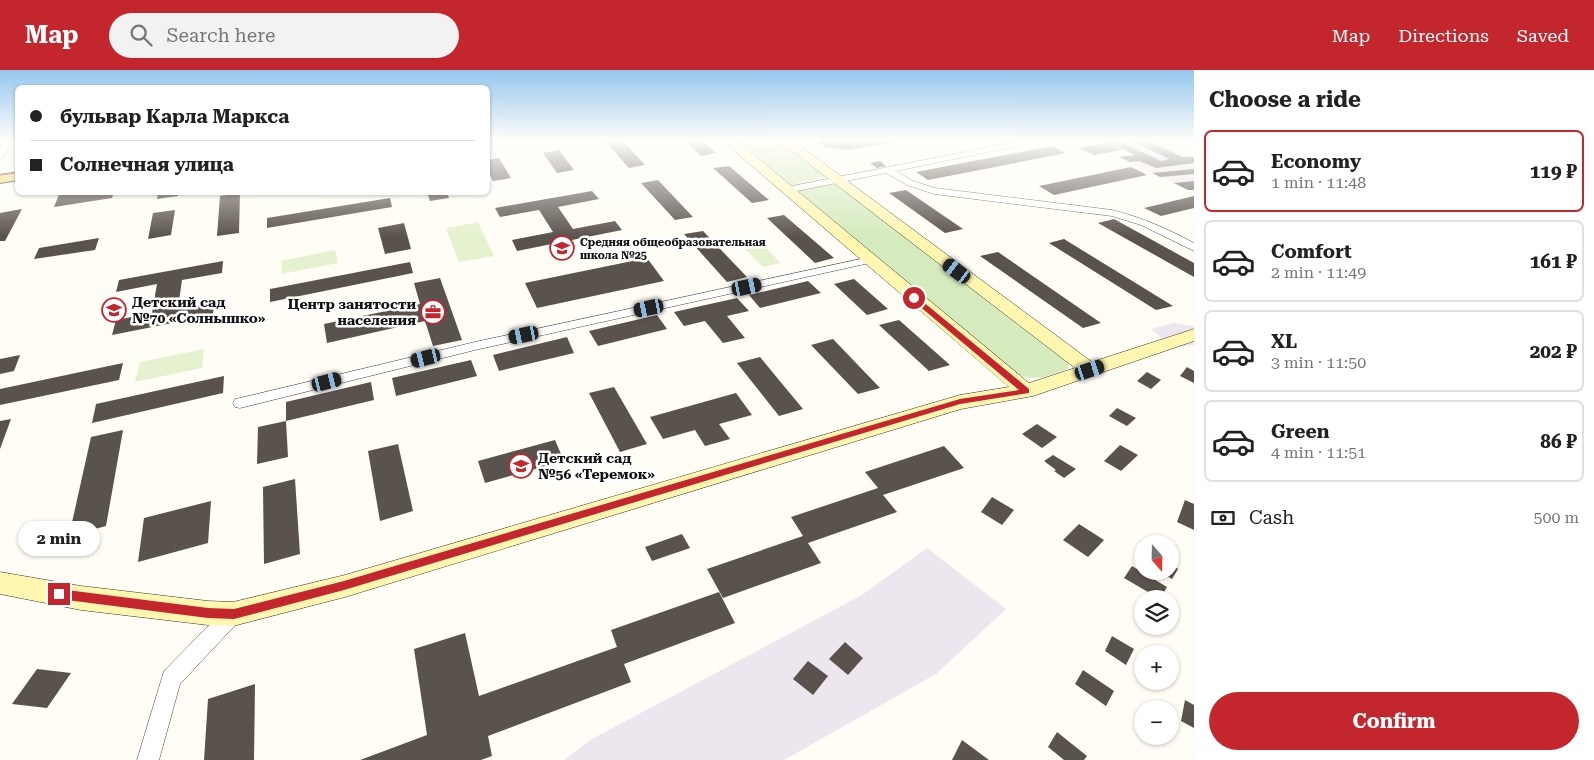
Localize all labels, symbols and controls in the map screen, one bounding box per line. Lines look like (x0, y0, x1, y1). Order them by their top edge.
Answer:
search box (109, 13, 459, 58)
text: Map (25, 21, 79, 49)
icon: search (127, 21, 155, 49)
text: Search here (167, 24, 275, 47)
text: Map (1332, 25, 1370, 46)
text: Directions (1398, 25, 1489, 46)
text: Saved (1517, 25, 1569, 46)
text: Choose a ride (1209, 87, 1361, 112)
text: бульвар Карла Маркса (60, 105, 289, 128)
icon: car (1211, 149, 1256, 194)
text: Economy (1271, 150, 1361, 173)
text: Солнечная улица (60, 153, 234, 176)
text: 119 ₽ (1530, 160, 1577, 183)
text: 1 min · 11:48 (1271, 173, 1366, 192)
school or university icon: Средняя общеобразовательная школа №25 (549, 235, 575, 261)
place label: Средняя общеобразовательная школа №25 (580, 236, 766, 262)
icon: car (1211, 239, 1256, 284)
text: Comfort (1271, 240, 1352, 263)
text: 161 ₽ (1530, 250, 1577, 273)
car (940, 256, 973, 286)
text: 2 min · 11:49 (1271, 263, 1366, 282)
car (730, 277, 763, 297)
route start (903, 287, 925, 309)
place label: Детский сад №70 «Солнышко» (132, 294, 266, 326)
place label: Центр занятости населения (288, 296, 416, 328)
school or university icon: Детский сад №70 «Солнышко» (101, 297, 127, 323)
car (632, 298, 665, 318)
office icon: Центр занятости населения (420, 299, 446, 325)
car (507, 325, 540, 345)
icon: car (1211, 329, 1256, 374)
text: XL (1271, 330, 1297, 353)
text: 202 ₽ (1530, 340, 1577, 363)
car (409, 347, 442, 369)
text: 3 min · 11:50 (1271, 353, 1366, 372)
car (1073, 358, 1106, 382)
car (310, 371, 343, 393)
icon: car (1211, 419, 1256, 464)
text: Green (1271, 420, 1329, 443)
text: 86 ₽ (1540, 430, 1577, 453)
text: 4 min · 11:51 (1271, 443, 1366, 462)
place label: Детский сад №56 «Теремок» (538, 450, 655, 482)
school or university icon: Детский сад №56 «Теремок» (508, 453, 534, 479)
icon: cash (1209, 504, 1237, 532)
text: Cash (1249, 506, 1294, 529)
text: 500 m (1533, 508, 1579, 527)
callout: 2 min (18, 522, 100, 556)
text: 2 min (37, 529, 81, 548)
north arrow (1134, 535, 1179, 580)
map controls (1134, 535, 1179, 745)
route end (48, 583, 70, 605)
button: layers (1134, 590, 1179, 635)
button: + (1134, 645, 1179, 690)
button: Confirm (1209, 692, 1579, 750)
button: − (1134, 700, 1179, 745)

